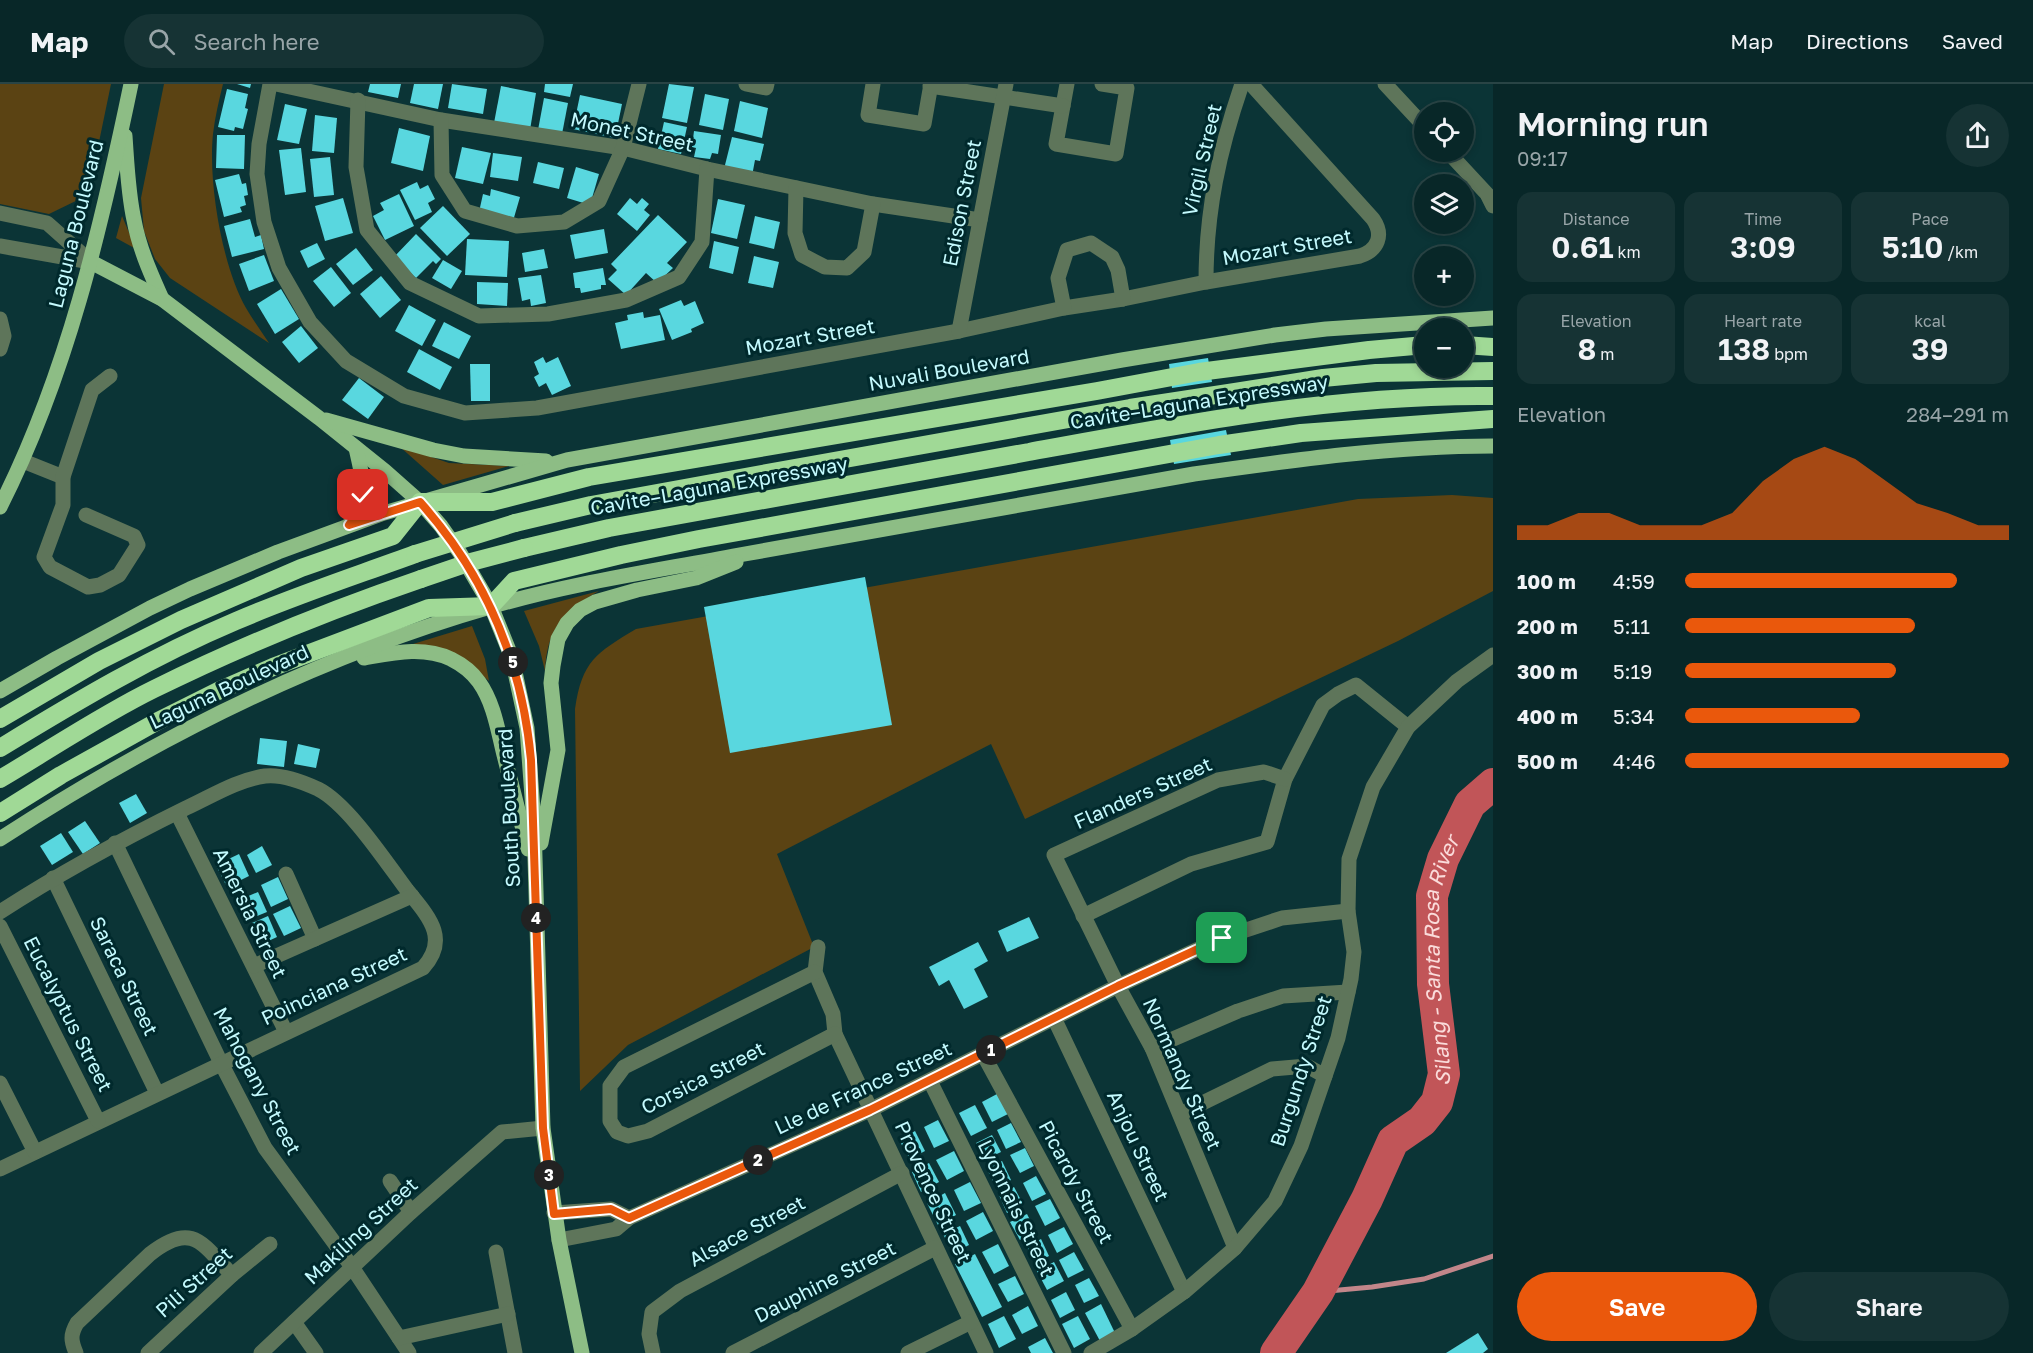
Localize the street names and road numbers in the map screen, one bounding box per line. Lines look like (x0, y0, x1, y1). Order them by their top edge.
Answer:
street label: Virgil Street (1176, 101, 1226, 218)
street label: Monet Street (568, 106, 696, 156)
street label: Laguna Boulevard (43, 137, 108, 310)
street label: Edison Street (937, 137, 985, 268)
street label: Mozart Street (1220, 223, 1353, 269)
street label: Mozart Street (743, 313, 876, 359)
street label: Nuvali Boulevard (867, 343, 1031, 395)
street label: Cavite–Laguna Expressway (1068, 369, 1330, 433)
street label: Cavite–Laguna Expressway (588, 451, 849, 519)
street label: Laguna Boulevard (145, 639, 312, 733)
street label: South Boulevard (492, 728, 524, 888)
street label: Flanders Street (1070, 751, 1215, 833)
street label: Amersia Street (209, 844, 293, 982)
street label: Saraca Street (86, 912, 164, 1039)
street label: Eucalyptus Street (19, 932, 118, 1095)
street label: Poinciana Street (257, 941, 410, 1029)
street label: Burgundy Street (1264, 992, 1336, 1149)
street label: Normandy Street (1139, 994, 1227, 1153)
street label: Mahogany Street (209, 1003, 307, 1158)
street label: Lle de France Street (770, 1035, 955, 1139)
street label: Corsica Street (637, 1036, 768, 1119)
street label: Anjou Street (1103, 1086, 1175, 1205)
street label: Picardy Street (1034, 1116, 1119, 1247)
street label: Provence Street (891, 1117, 977, 1266)
street label: Lyonnais Street (974, 1135, 1060, 1280)
street label: Makiling Street (299, 1172, 422, 1289)
street label: Alsace Street (684, 1189, 809, 1271)
street label: Dauphine Street (750, 1235, 899, 1327)
street label: Pili Street (150, 1241, 236, 1322)

